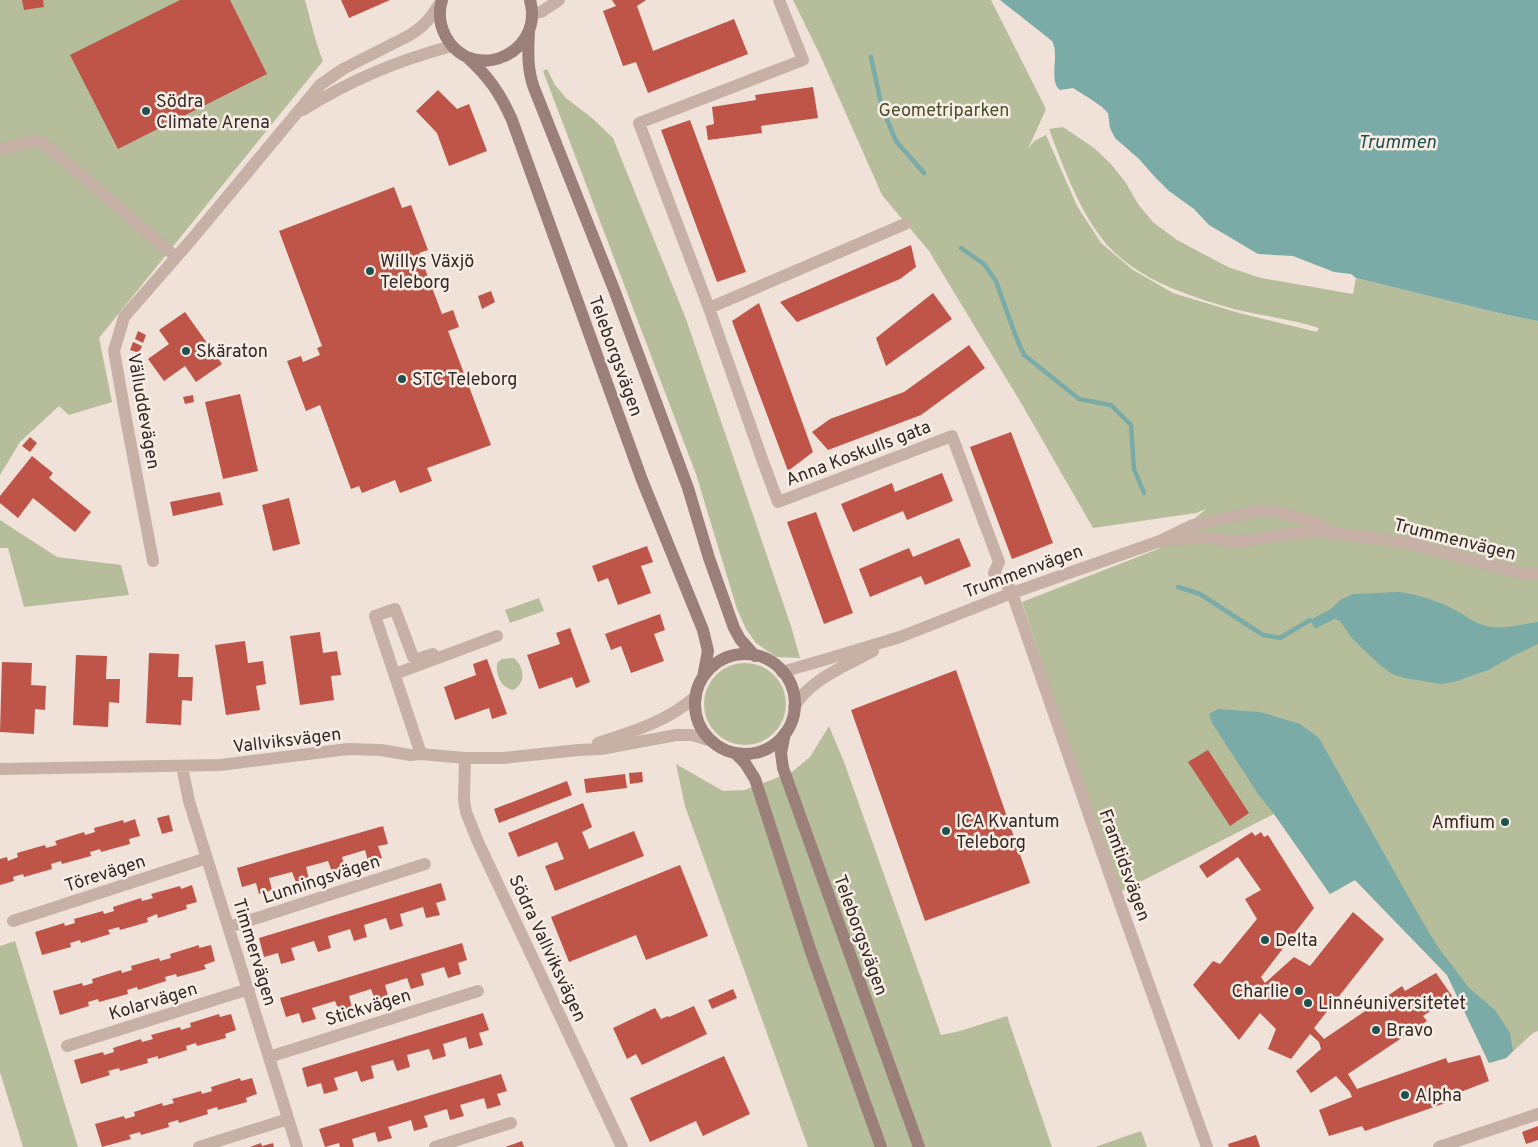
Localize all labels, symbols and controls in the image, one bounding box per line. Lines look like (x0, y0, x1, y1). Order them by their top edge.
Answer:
place label: Södra Climate Arena (156, 91, 270, 135)
park label: Geometriparken (879, 100, 1010, 123)
marker: Södra Climate Arena (140, 105, 152, 117)
water label: Trummen (1358, 131, 1437, 155)
place label: Willys Växjö Teleborg (380, 251, 474, 295)
marker: Willys Växjö Teleborg (364, 265, 376, 277)
street label: Teleborgsvägen (582, 293, 647, 420)
place label: Skäraton (196, 341, 268, 364)
marker: Skäraton (180, 345, 192, 357)
street label: Välluddevägen (121, 351, 164, 471)
place label: STC Teleborg (412, 369, 517, 392)
marker: STC Teleborg (396, 373, 408, 385)
street label: Anna Koskulls gata (783, 416, 934, 493)
street label: Trummenvägen (1391, 514, 1518, 567)
street label: Trummenvägen (961, 540, 1086, 605)
street label: Vallviksvägen (232, 723, 343, 760)
street label: Framtidsvägen (1093, 806, 1155, 925)
place label: ICA Kvantum Teleborg (956, 811, 1060, 855)
place label: Amfium (1431, 812, 1495, 835)
marker: Amfium (1499, 816, 1511, 828)
marker: ICA Kvantum Teleborg (940, 825, 952, 837)
street label: Törevägen (62, 851, 149, 898)
street label: Lunningsvägen (260, 851, 383, 910)
street label: Södra Vallviksvägen (502, 871, 591, 1026)
street label: Teleborgsvägen (827, 872, 892, 999)
street label: Timmervägen (226, 896, 281, 1009)
place label: Delta (1275, 930, 1318, 953)
marker: Delta (1259, 934, 1271, 946)
street label: Kolarvägen (106, 978, 201, 1027)
place label: Charlie (1232, 981, 1289, 1004)
street label: Stickvägen (323, 985, 414, 1032)
marker: Charlie (1293, 985, 1305, 997)
place label: Linnéuniversitetet (1318, 993, 1466, 1016)
marker: Linnéuniversitetet (1302, 997, 1314, 1009)
place label: Bravo (1386, 1020, 1433, 1043)
marker: Bravo (1370, 1024, 1382, 1036)
place label: Alpha (1415, 1085, 1462, 1108)
marker: Alpha (1399, 1089, 1411, 1101)

